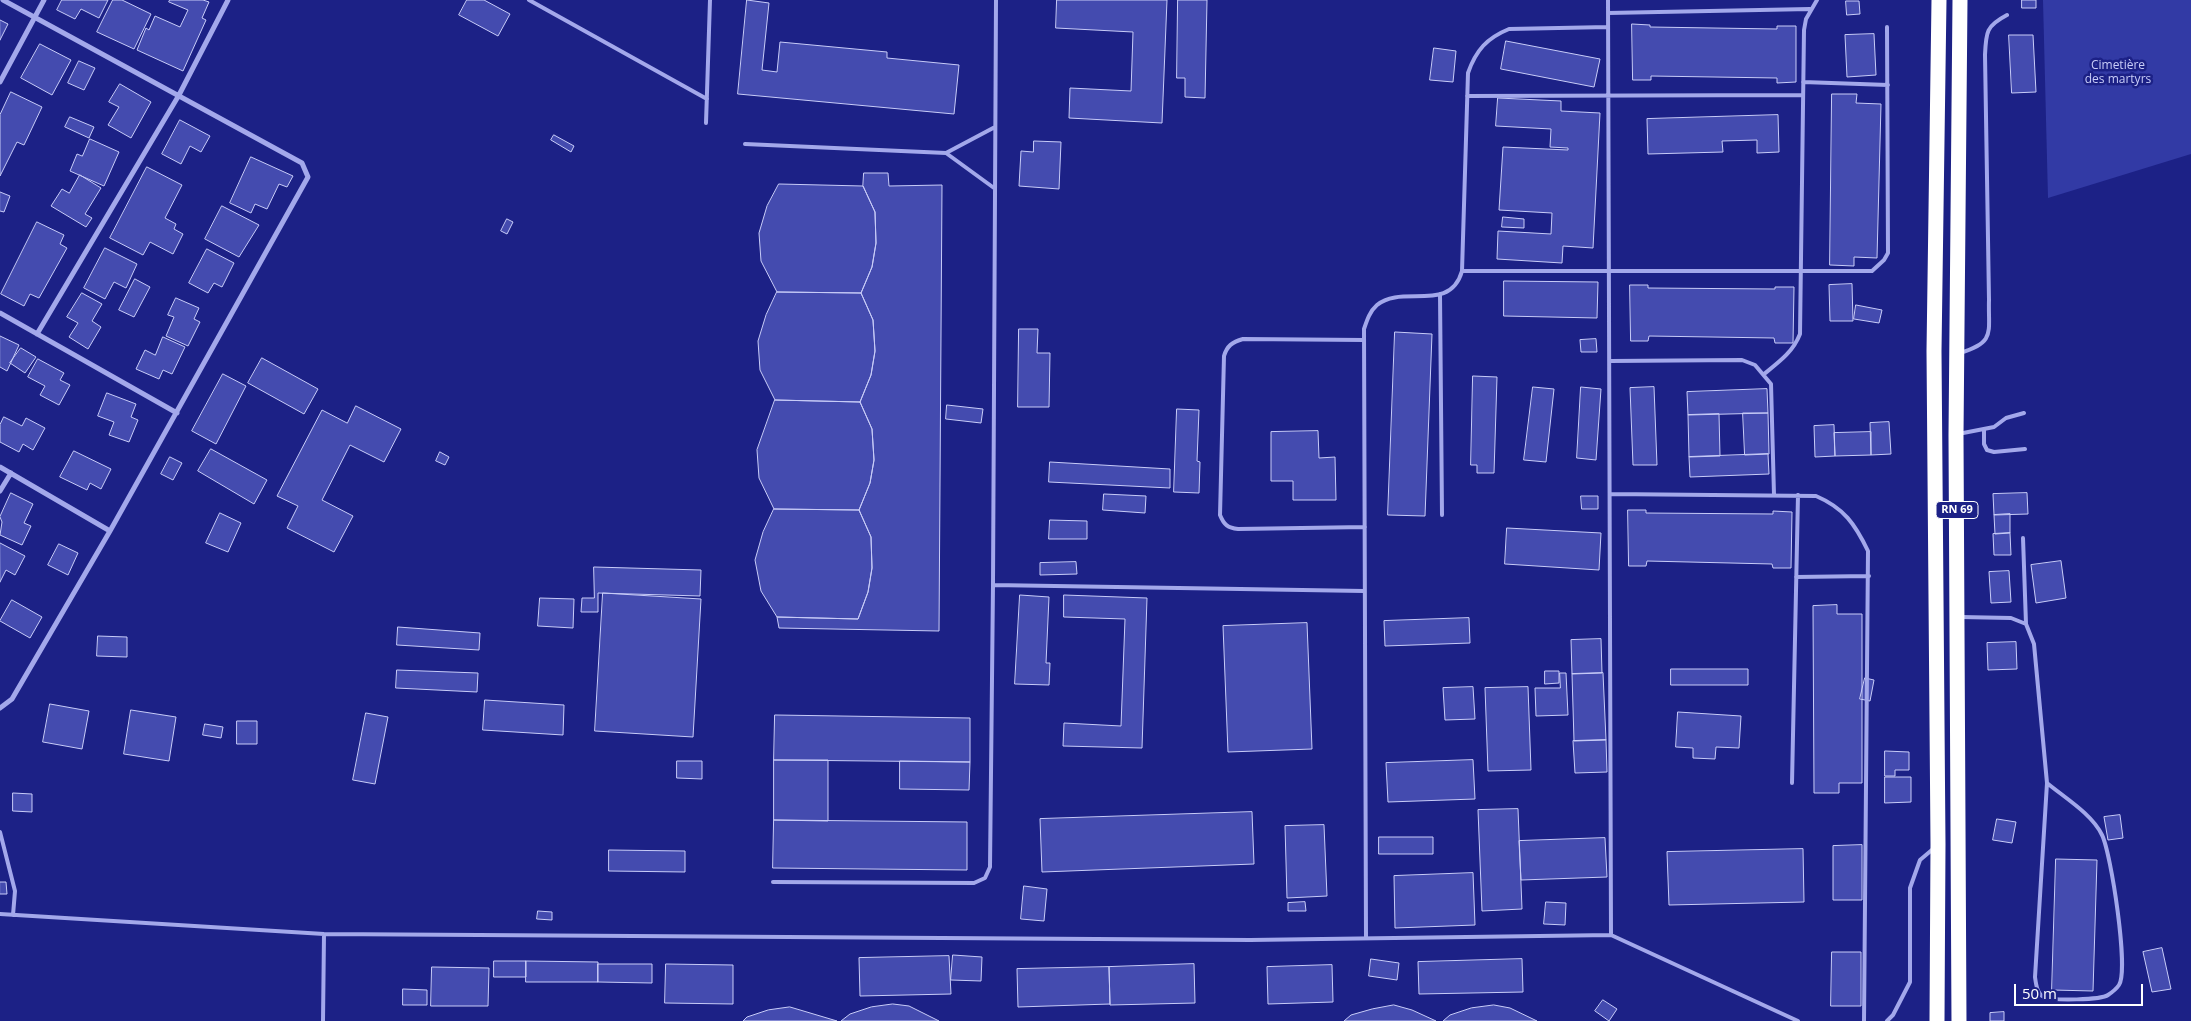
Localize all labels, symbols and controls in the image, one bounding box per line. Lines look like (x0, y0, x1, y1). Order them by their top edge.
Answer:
park label: Cimetière des martyrs (2085, 59, 2151, 87)
road number: RN 69 (1936, 502, 1978, 518)
scale bar (2016, 974, 2145, 1006)
text: 50 m (2022, 983, 2057, 1003)

